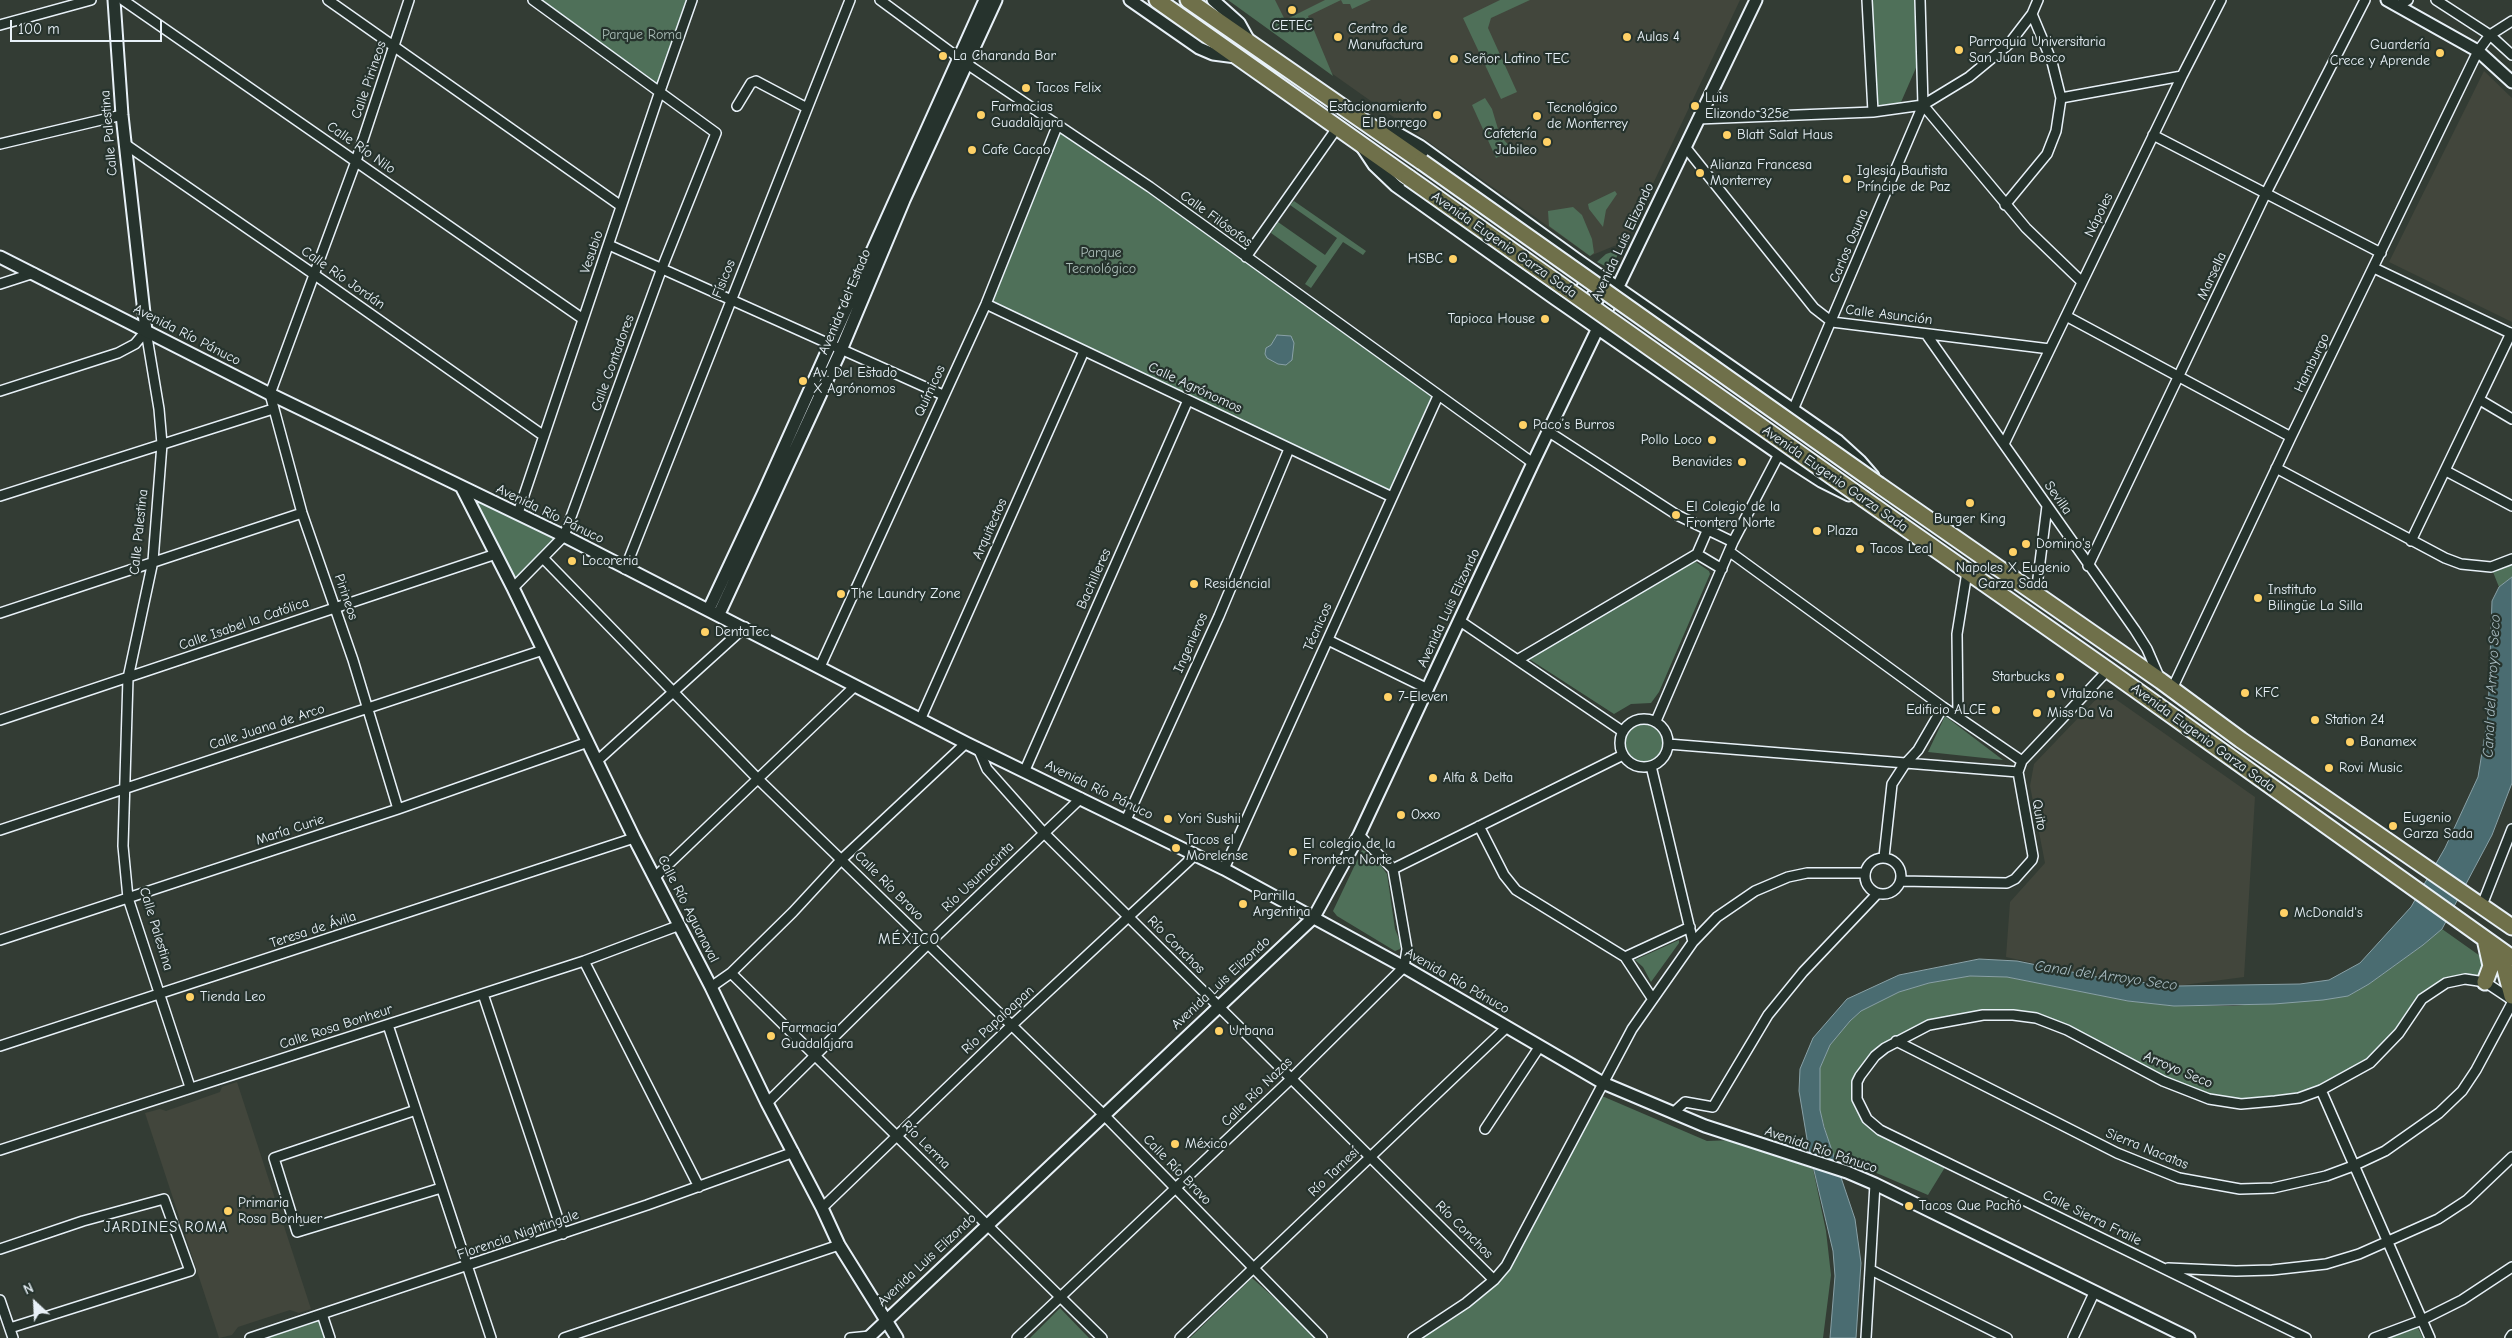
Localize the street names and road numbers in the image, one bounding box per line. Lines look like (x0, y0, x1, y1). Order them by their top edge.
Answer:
street label: Calle Pirineos (348, 39, 390, 121)
street label: Calle Palestina (97, 89, 121, 177)
street label: Calle Río Nilo (323, 118, 399, 178)
street label: Avenida Luis Elizondo (1588, 180, 1658, 304)
street label: Calle Filósofos (1177, 187, 1255, 251)
street label: Avenida Eugenio Garza Sada (1428, 188, 1580, 302)
street label: Nápoles (2081, 190, 2117, 240)
street label: Carlos Osuna (1826, 206, 1872, 286)
street label: Vesubio (577, 228, 607, 276)
street label: Calle Río Jordán (298, 243, 388, 313)
street label: Avenida del Estado (815, 247, 875, 357)
street label: Marsella (2194, 249, 2230, 303)
street label: Físicos (709, 257, 739, 301)
street label: Avenida Río Pánuco (131, 301, 243, 369)
street label: Calle Asunción (1845, 301, 1933, 329)
street label: Calle Contadores (588, 313, 638, 413)
street label: Hamburgo (2291, 331, 2333, 395)
street label: Calle Agrónomos (1145, 359, 1245, 417)
street label: Químicos (911, 363, 949, 419)
street label: Avenida Eugenio Garza Sada (1759, 422, 1911, 536)
street label: Sevilla (2040, 478, 2076, 518)
street label: Avenida Río Pánuco (493, 481, 607, 547)
street label: Calle Palestina (126, 488, 152, 576)
street label: Arquitectos (969, 496, 1011, 562)
street label: Bachilleres (1073, 546, 1115, 612)
street label: Avenida Luis Elizondo (1414, 546, 1484, 670)
street label: Pirineos (330, 572, 362, 622)
street label: Calle Isabel la Católica (177, 594, 311, 654)
street label: Técnicos (1300, 600, 1336, 654)
street label: Ingenieros (1170, 610, 1212, 676)
street label: Avenida Eugenio Garza Sada (2128, 680, 2278, 796)
street label: Calle Juana de Arco (207, 700, 327, 754)
street label: Avenida Río Pánuco (1042, 757, 1156, 823)
street label: Quito (2028, 798, 2050, 832)
street label: María Curie (254, 811, 326, 849)
street label: Río Usumacinta (939, 838, 1017, 916)
street label: Calle Río Bravo (851, 848, 927, 924)
street label: Calle Río Aguanaval (654, 853, 722, 965)
street label: Calle Palestina (135, 885, 177, 973)
street label: Teresa de Ávila (268, 908, 358, 952)
street label: Río Conchos (1144, 913, 1208, 977)
street label: Avenida Luis Elizondo (1168, 933, 1274, 1033)
street label: Avenida Río Pánuco (1402, 944, 1512, 1018)
street label: Río Papaloapan (958, 982, 1038, 1058)
street label: Calle Rosa Bonheur (277, 1001, 395, 1053)
street label: Arroyo Seco (2141, 1048, 2215, 1092)
street label: Calle Río Nazas (1218, 1054, 1296, 1130)
street label: Río Lerma (898, 1117, 954, 1173)
street label: Avenida Río Pánuco (1762, 1123, 1880, 1177)
street label: Sierra Nacatas (2103, 1125, 2191, 1173)
street label: Calle Río Bravo (1139, 1131, 1215, 1209)
street label: Río Tamesí (1305, 1144, 1363, 1200)
street label: Calle Sierra Fraile (2040, 1187, 2144, 1249)
street label: Río Conchos (1432, 1198, 1496, 1262)
street label: Florencia Nightingale (455, 1206, 581, 1264)
street label: Avenida Luis Elizondo (874, 1210, 980, 1310)

